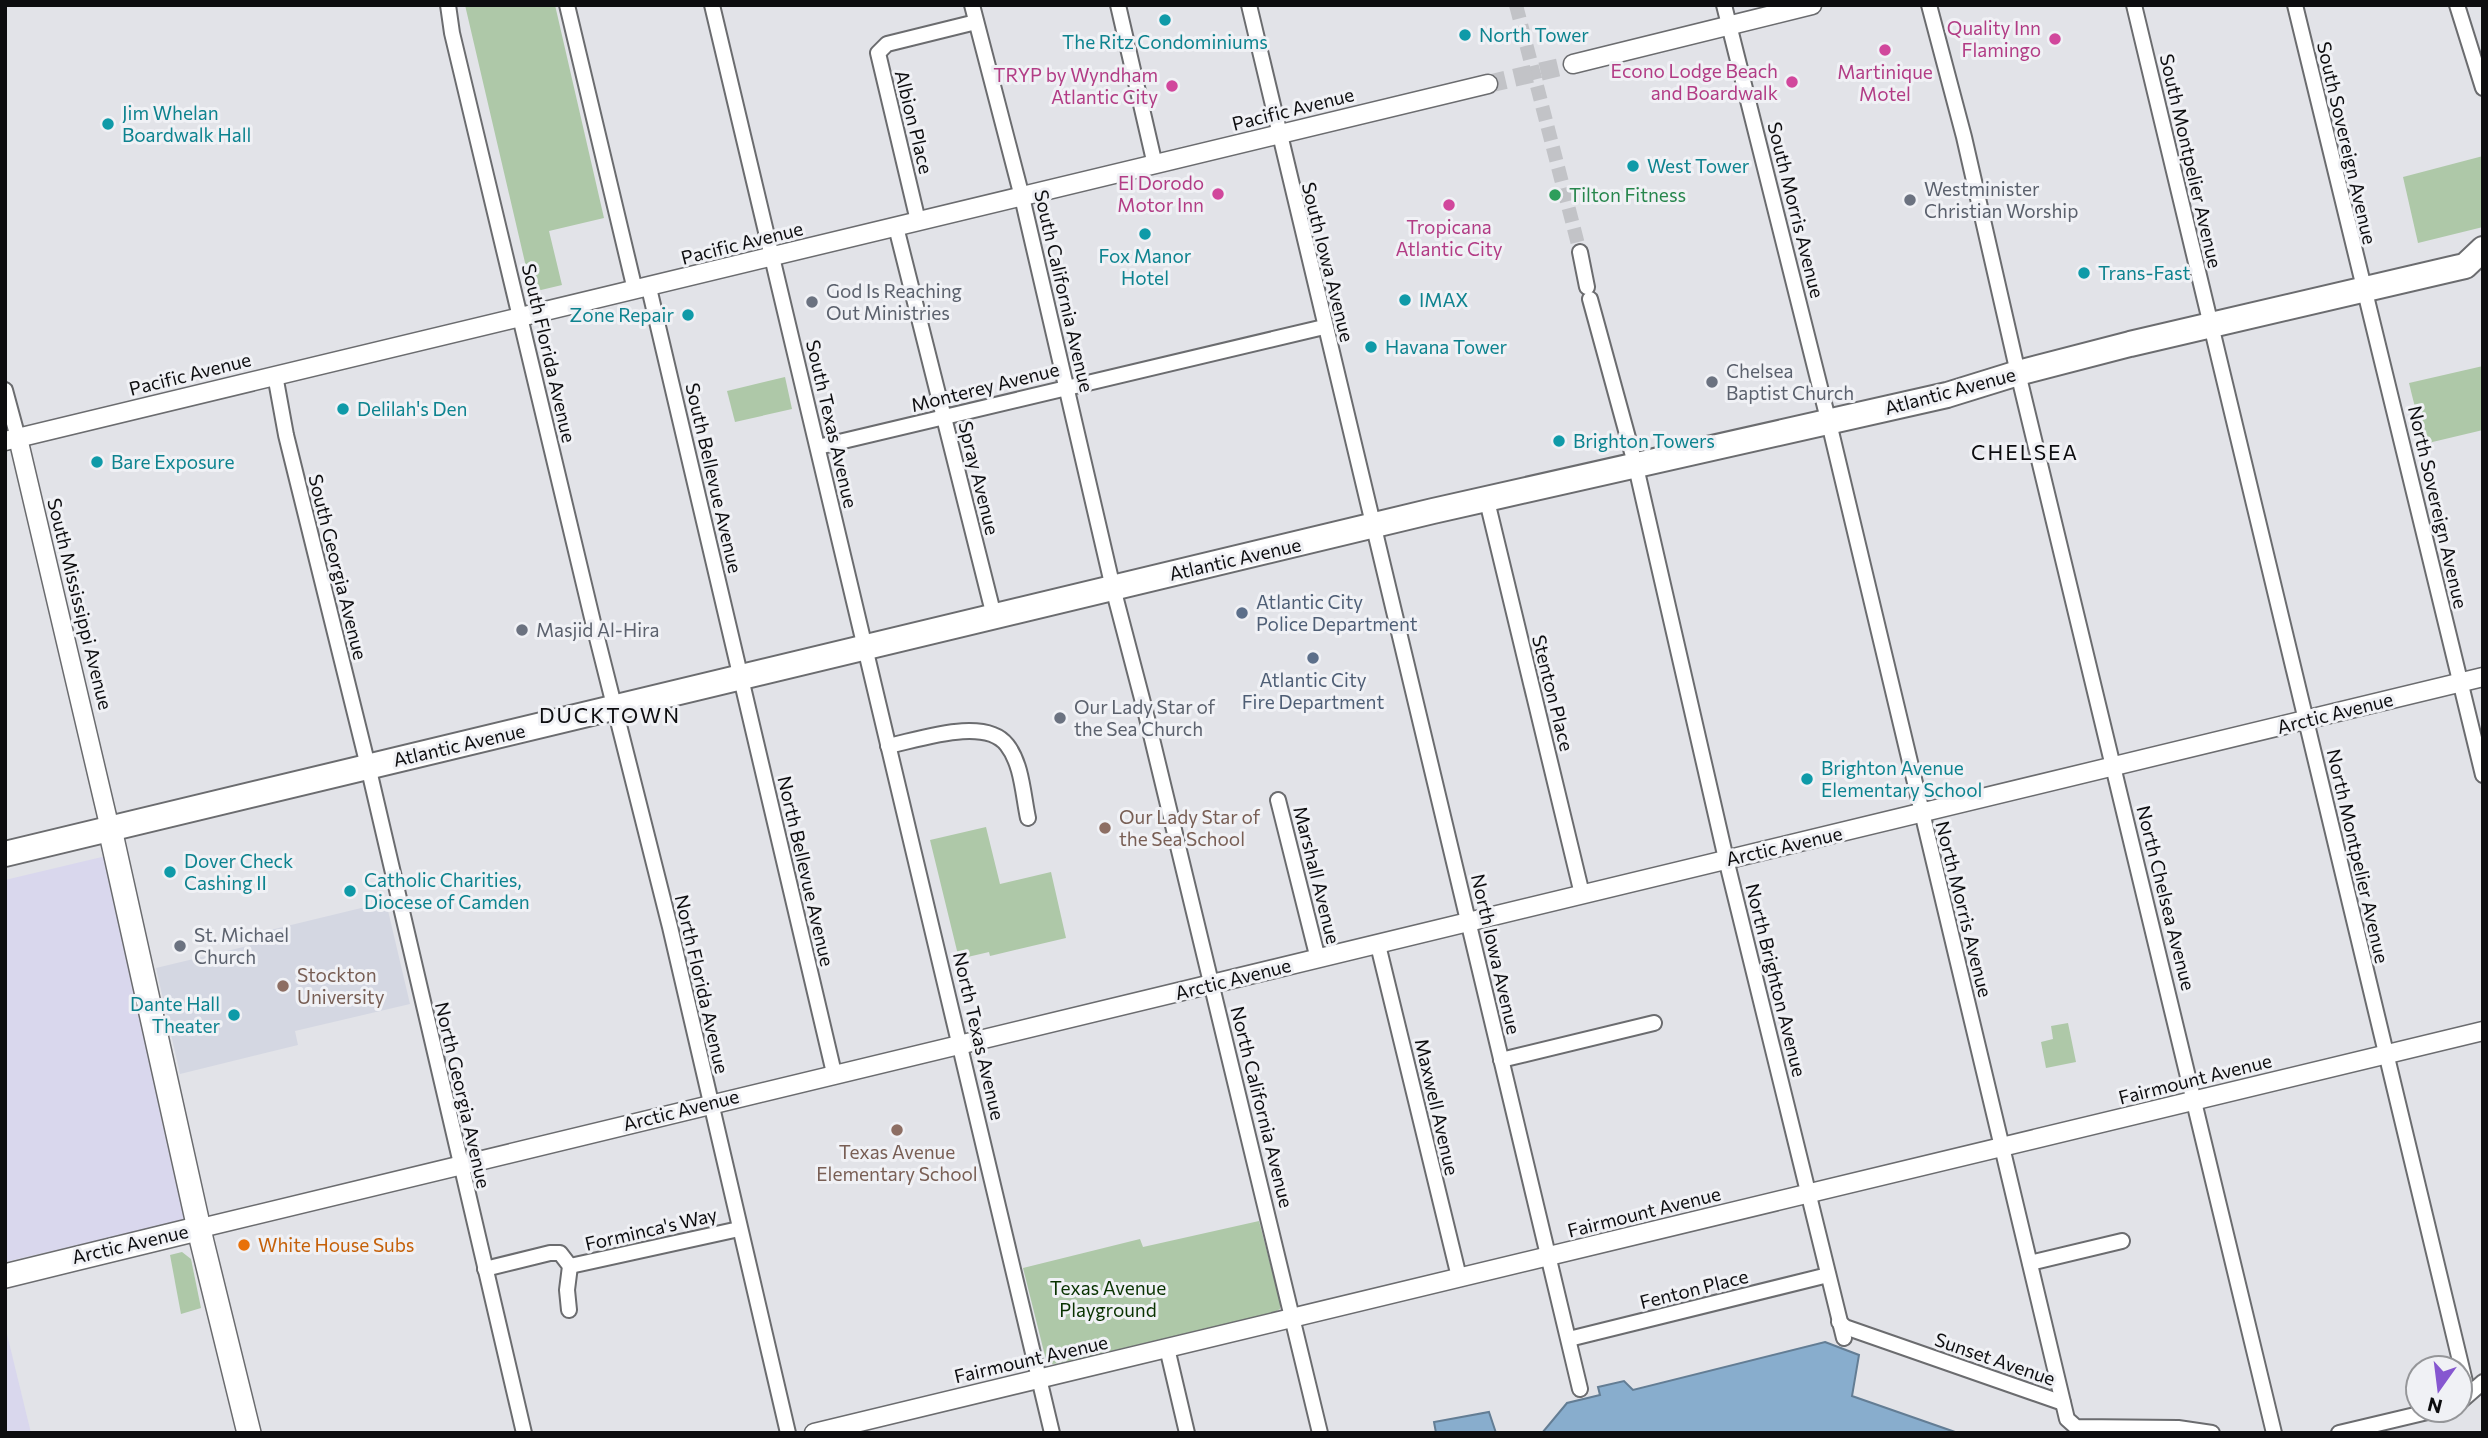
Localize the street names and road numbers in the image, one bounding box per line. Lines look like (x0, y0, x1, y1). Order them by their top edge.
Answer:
street label: South Sovereign Avenue (2313, 39, 2382, 246)
street label: South Montpelier Avenue (2156, 52, 2227, 270)
street label: Albion Place (890, 68, 938, 176)
street label: Pacific Avenue (1229, 82, 1356, 135)
street label: South Morris Avenue (1763, 119, 1829, 300)
street label: South Iowa Avenue (1298, 180, 1359, 344)
street label: South California Avenue (1030, 188, 1099, 394)
street label: Pacific Avenue (678, 216, 805, 269)
street label: South Florida Avenue (518, 261, 581, 445)
street label: South Texas Avenue (802, 338, 863, 510)
street label: Pacific Avenue (126, 347, 253, 400)
street label: Monterey Avenue (908, 357, 1061, 416)
street label: Atlantic Avenue (1882, 362, 2018, 419)
street label: South Bellevue Avenue (681, 381, 748, 575)
street label: North Sovereign Avenue (2404, 403, 2473, 611)
street label: Spray Avenue (954, 419, 1005, 537)
street label: South Georgia Avenue (304, 472, 373, 662)
street label: South Mississippi Avenue (43, 496, 118, 712)
street label: Atlantic Avenue (1167, 532, 1303, 585)
street label: Stenton Place (1528, 632, 1579, 753)
street label: Arctic Avenue (2274, 687, 2395, 738)
street label: Atlantic Avenue (391, 718, 527, 771)
street label: North Montpelier Avenue (2323, 746, 2394, 965)
street label: North Bellevue Avenue (773, 773, 840, 968)
street label: North Chelsea Avenue (2132, 803, 2201, 993)
street label: Marshall Avenue (1289, 804, 1346, 946)
street label: North Morris Avenue (1931, 818, 1998, 999)
street label: Arctic Avenue (1723, 821, 1844, 870)
street label: North Iowa Avenue (1467, 871, 1526, 1036)
street label: North Brighton Avenue (1741, 881, 1812, 1079)
street label: North Florida Avenue (671, 892, 734, 1076)
street label: North Texas Avenue (949, 950, 1010, 1122)
street label: Arctic Avenue (1172, 953, 1293, 1004)
street label: North Georgia Avenue (431, 999, 496, 1190)
street label: North California Avenue (1226, 1004, 1299, 1210)
street label: Maxwell Avenue (1411, 1036, 1464, 1177)
street label: Fairmount Avenue (2116, 1048, 2274, 1109)
street label: Arctic Avenue (620, 1084, 741, 1135)
street label: Fairmount Avenue (1565, 1181, 1723, 1242)
street label: Forminca's Way (582, 1202, 719, 1255)
street label: Arctic Avenue (69, 1219, 190, 1268)
street label: Fenton Place (1637, 1264, 1751, 1313)
street label: Sunset Avenue (1932, 1327, 2058, 1390)
street label: Fairmount Avenue (952, 1330, 1110, 1387)

